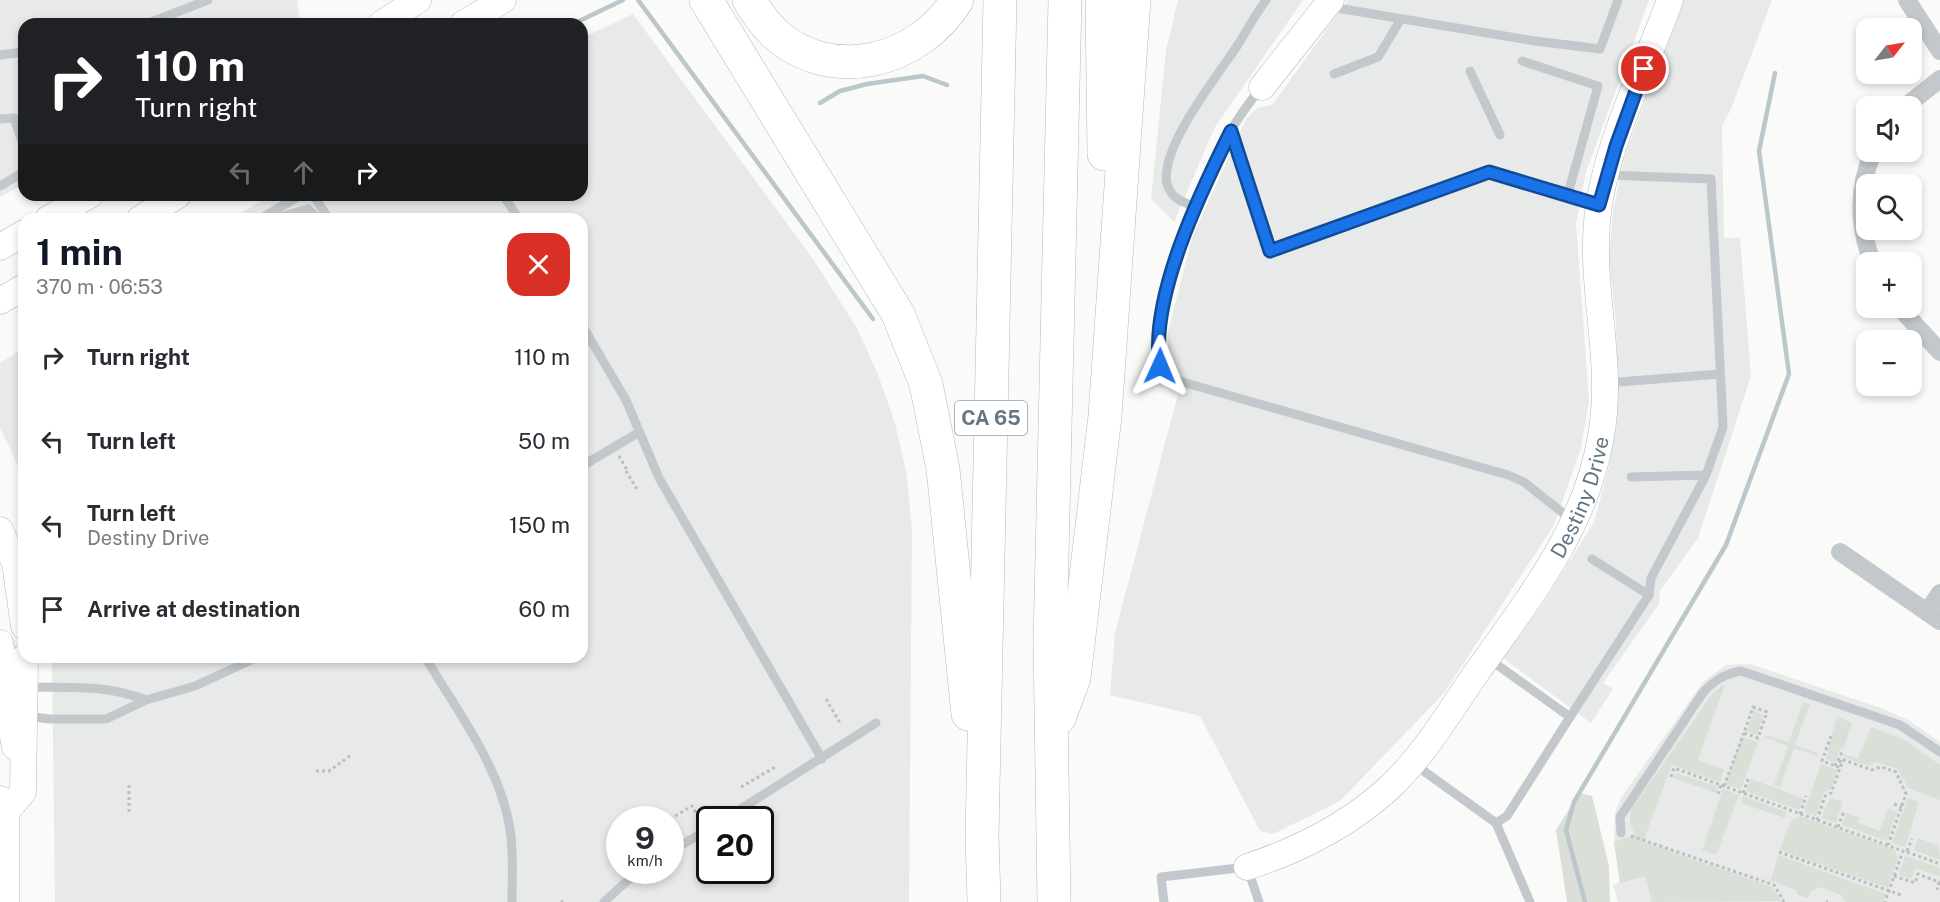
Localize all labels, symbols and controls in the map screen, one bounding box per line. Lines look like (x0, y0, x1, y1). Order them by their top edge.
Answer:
north arrow (1856, 18, 1922, 84)
map controls (1856, 18, 1922, 396)
text: 110 m (135, 41, 245, 90)
icon: right (36, 42, 114, 120)
pin (1618, 43, 1669, 94)
icon: arrive (1627, 52, 1660, 85)
text: Turn right (135, 91, 258, 123)
button: sound (1856, 96, 1922, 162)
icon: left (224, 156, 257, 189)
icon: ahead (287, 156, 320, 189)
icon: right (350, 156, 383, 189)
button: search (1856, 174, 1922, 240)
text: 1 min (36, 231, 123, 273)
button: close (507, 233, 570, 296)
button: + (1856, 252, 1922, 318)
text: 370 m · 06:53 (36, 275, 163, 299)
button: − (1856, 330, 1922, 396)
position arrow (1128, 334, 1192, 398)
icon: right (36, 341, 69, 374)
text: Turn right (87, 344, 190, 370)
text: 110 m (514, 344, 570, 370)
road number: CA 65 (955, 401, 1027, 435)
icon: left (36, 425, 69, 458)
text: Turn left (87, 428, 176, 454)
text: 50 m (518, 428, 570, 454)
street label: Destiny Drive (1545, 434, 1613, 562)
text: Turn left (87, 500, 176, 526)
icon: left (36, 509, 69, 542)
text: 150 m (509, 512, 570, 538)
text: Destiny Drive (87, 526, 209, 550)
icon: arrive (36, 593, 69, 626)
text: Arrive at destination (87, 596, 300, 622)
text: 60 m (519, 596, 570, 622)
speed limit sign: 20 (696, 806, 774, 884)
text: 9 (635, 820, 655, 856)
text: km/h (627, 852, 663, 869)

